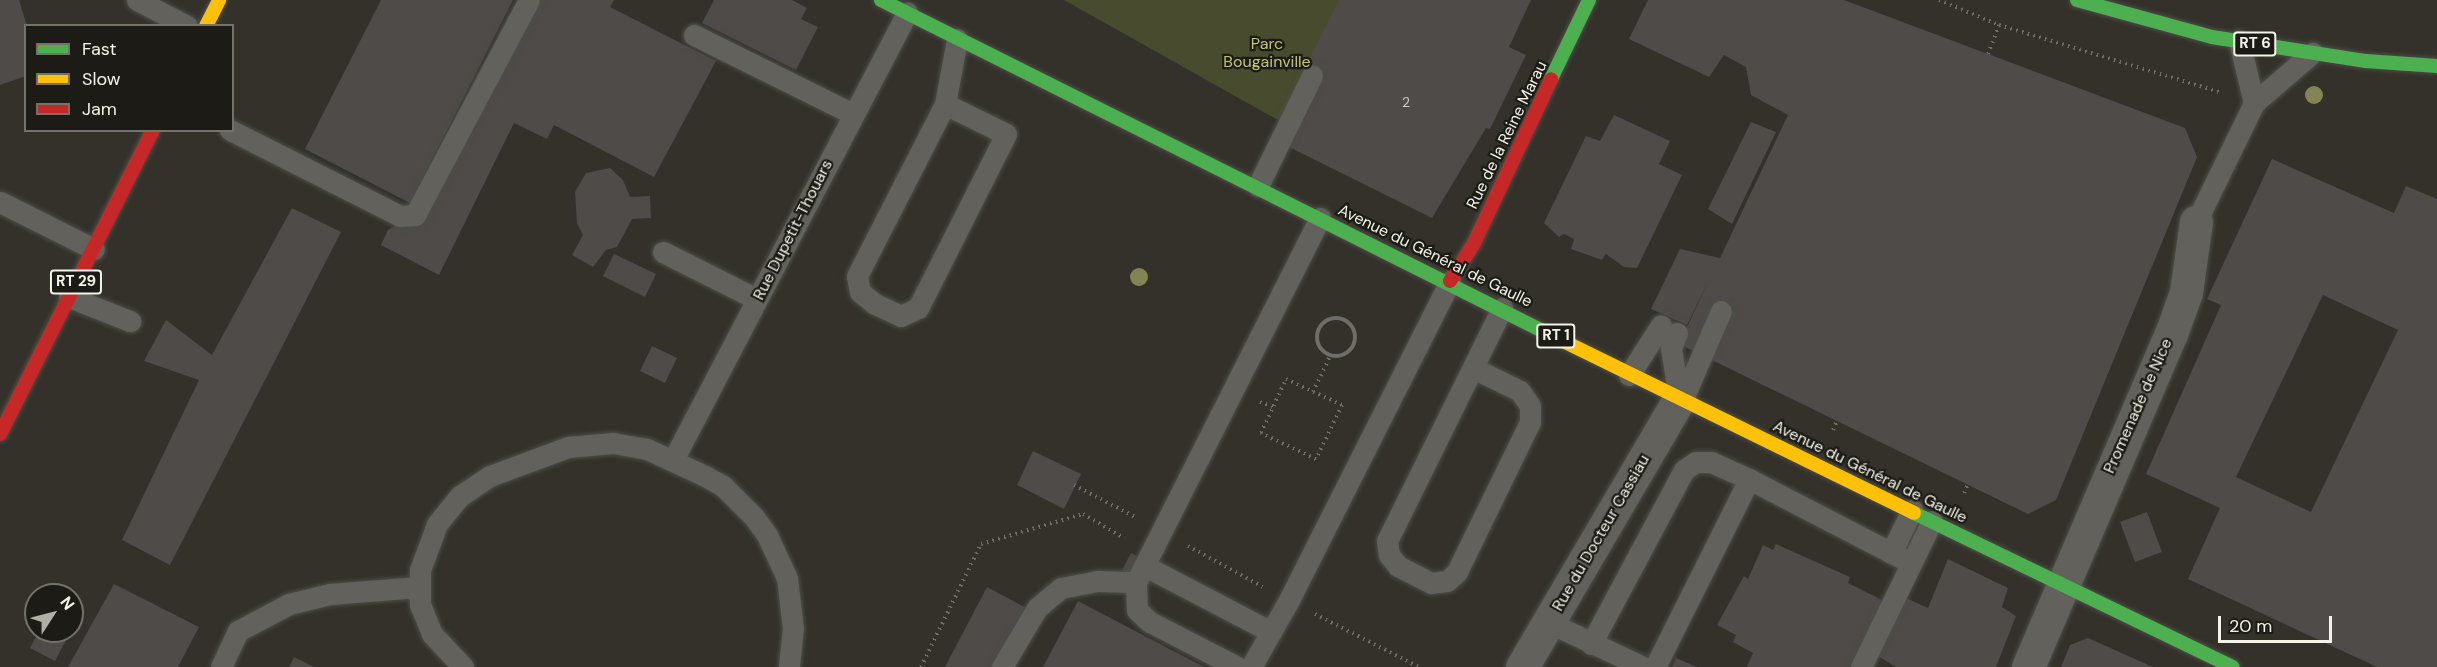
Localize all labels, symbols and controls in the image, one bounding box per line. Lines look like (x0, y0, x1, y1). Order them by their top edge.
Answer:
legend (24, 24, 234, 132)
road number: RT 6 (2232, 32, 2278, 56)
park label: Parc Bougainville (1223, 34, 1311, 72)
text: Fast (82, 37, 117, 61)
street label: Rue de la Reine Marau (1463, 58, 1551, 212)
text: Slow (82, 67, 121, 91)
house number: 2 (1402, 94, 1410, 110)
text: Jam (82, 97, 117, 121)
street label: Rue Dupetit-Thouars (749, 157, 837, 303)
street label: Avenue du Général de Gaulle (1335, 201, 1535, 311)
road number: RT 29 (49, 270, 103, 294)
road number: RT 1 (1535, 324, 1577, 348)
street label: Promenade de Nice (2100, 336, 2176, 476)
street label: Avenue du Général de Gaulle (1770, 417, 1970, 527)
street label: Rue du Docteur Cassiau (1548, 451, 1654, 615)
north arrow (24, 583, 84, 643)
text: N (55, 592, 79, 614)
scale bar (2221, 604, 2335, 642)
text: 20 m (2229, 614, 2272, 638)

